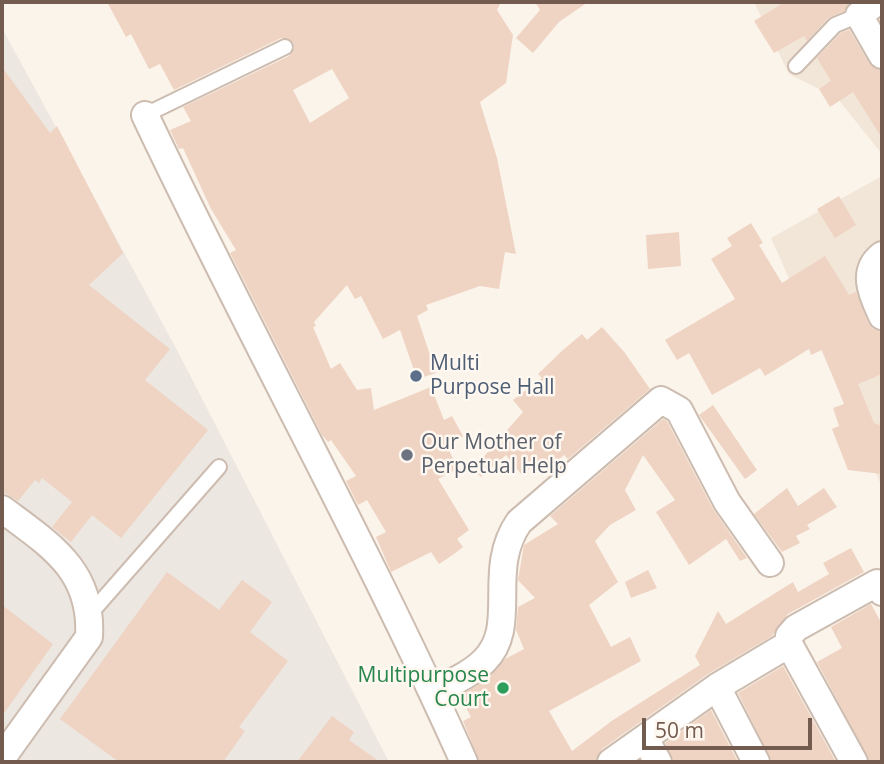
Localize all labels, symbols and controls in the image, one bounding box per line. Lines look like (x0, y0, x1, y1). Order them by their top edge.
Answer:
place label: Multi Purpose Hall (430, 351, 555, 401)
marker: Multi Purpose Hall (408, 368, 424, 384)
place label: Our Mother of Perpetual Help (421, 430, 567, 480)
marker: Our Mother of Perpetual Help (399, 447, 415, 463)
place label: Multipurpose Court (358, 663, 489, 713)
marker: Multipurpose Court (495, 680, 511, 696)
scale bar (646, 704, 816, 748)
text: 50 m (655, 716, 704, 744)

